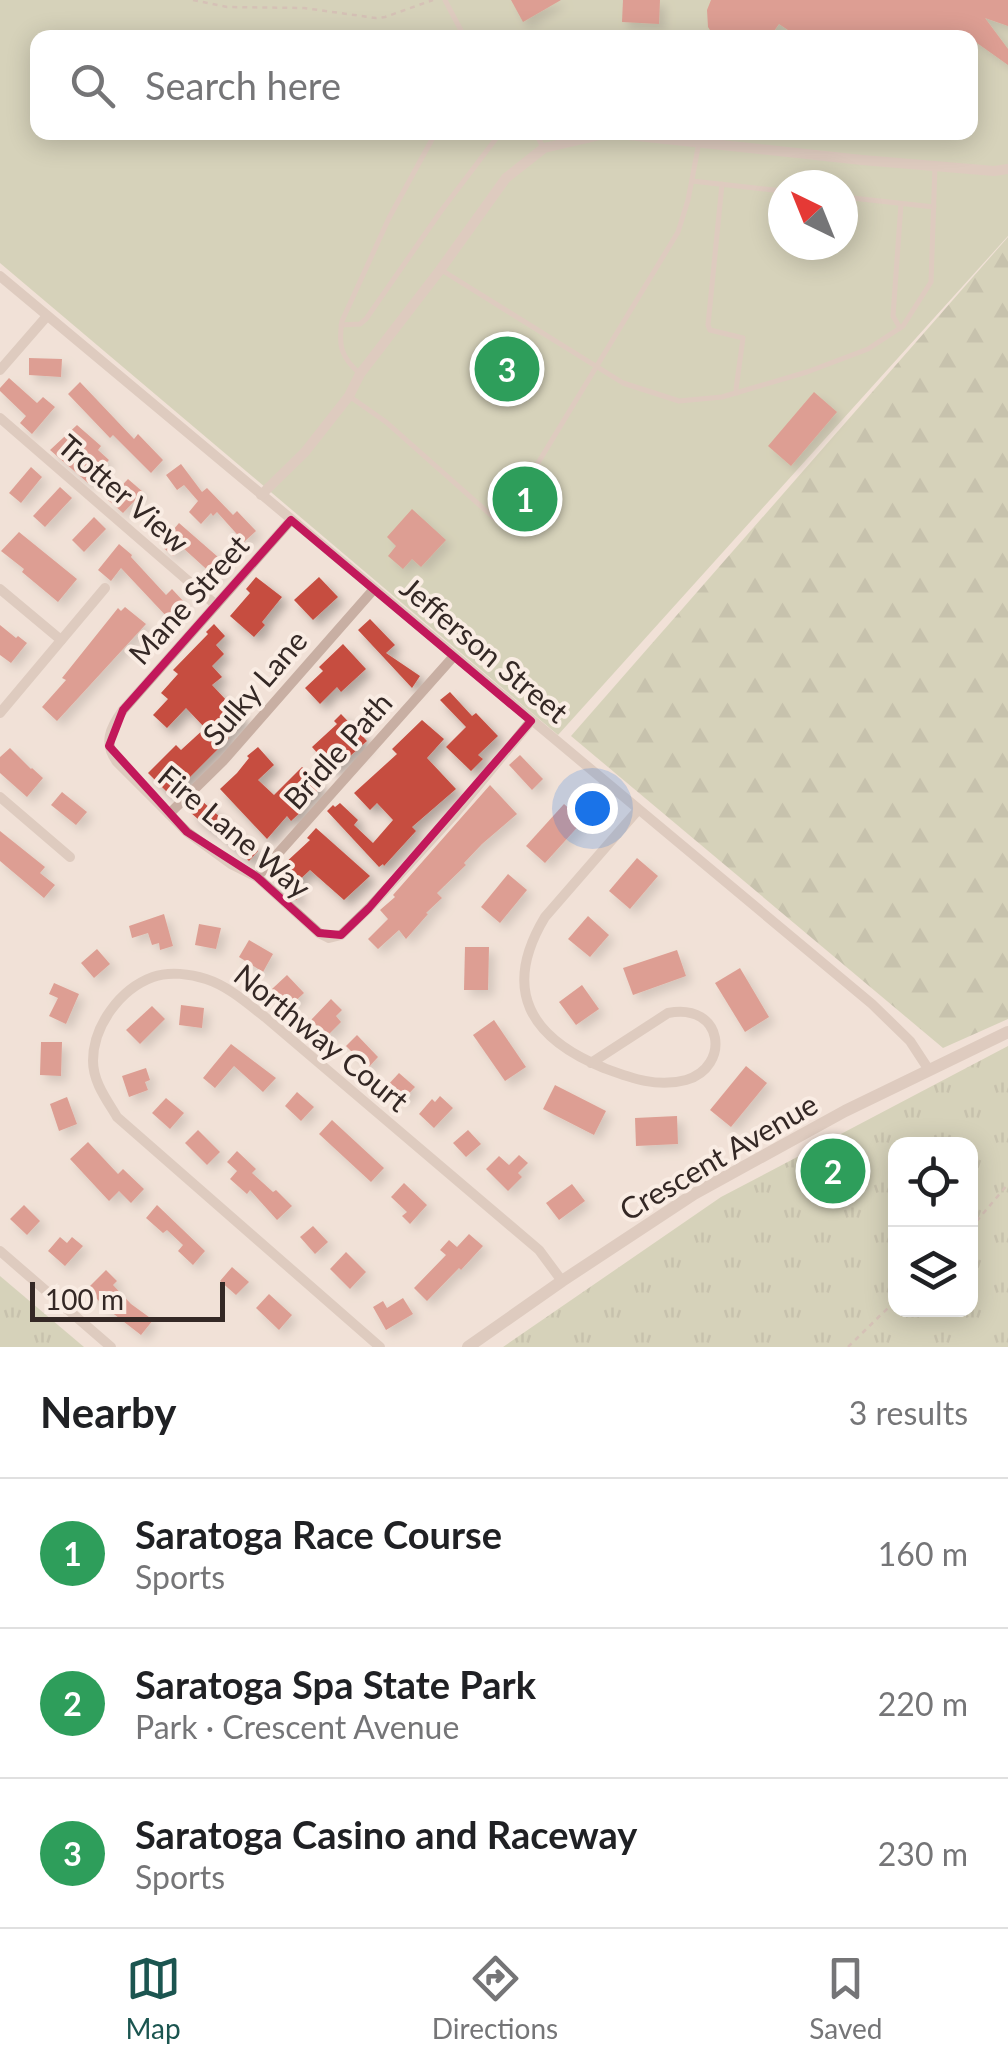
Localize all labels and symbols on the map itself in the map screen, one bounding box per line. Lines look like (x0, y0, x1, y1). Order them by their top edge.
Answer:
north arrow (768, 170, 858, 260)
pin: 3 (474, 332, 540, 406)
street label: Trotter View (51, 426, 197, 560)
pin: 1 (492, 462, 558, 536)
street label: Mane Street (121, 527, 256, 671)
street label: Jefferson Street (394, 569, 576, 730)
street label: Sulky Lane (194, 622, 314, 752)
street label: Bridle Path (275, 684, 399, 816)
street label: Fire Lane Way (152, 757, 319, 905)
your location (567, 783, 618, 834)
street label: Northway Court (228, 956, 416, 1118)
street label: Crescent Avenue (613, 1085, 823, 1227)
pin: 2 (800, 1134, 866, 1208)
scale bar (30, 1277, 225, 1322)

